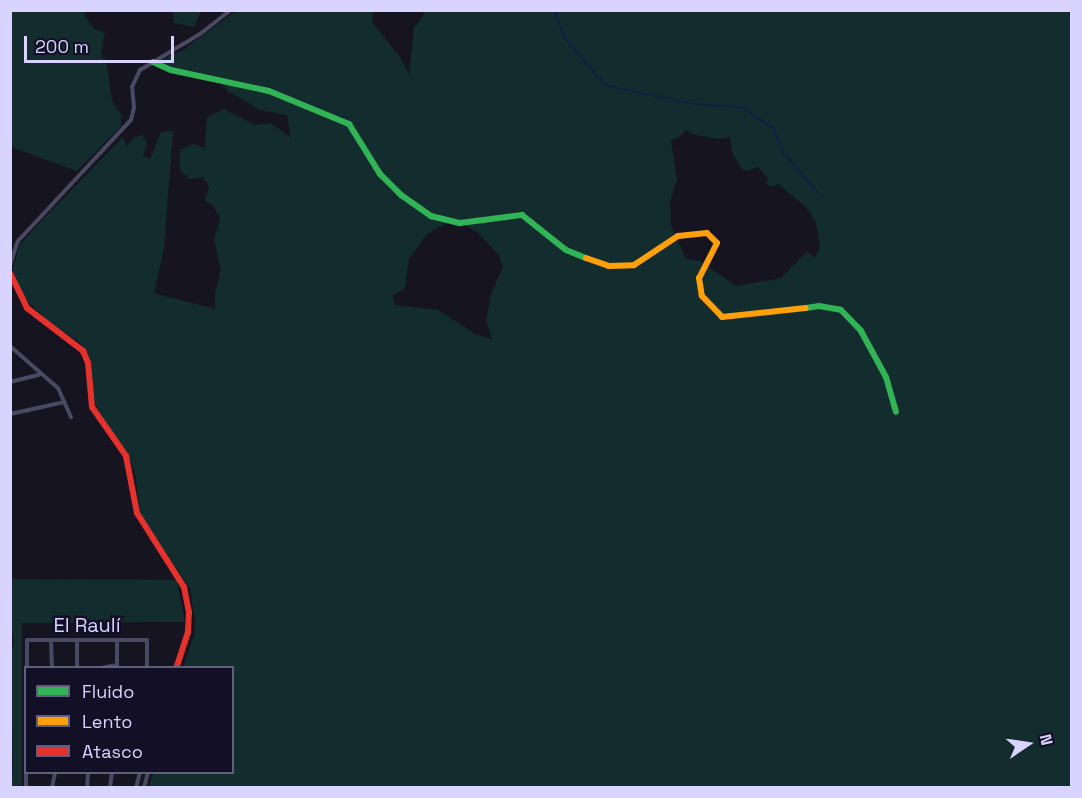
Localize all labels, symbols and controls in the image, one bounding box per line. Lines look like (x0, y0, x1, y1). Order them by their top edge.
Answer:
scale bar (27, 24, 177, 62)
text: 200 m (35, 35, 89, 58)
street label: El Raulí (53, 613, 121, 637)
legend (24, 666, 234, 774)
text: Fluido (82, 680, 134, 703)
text: Lento (82, 710, 132, 733)
north arrow (998, 714, 1058, 774)
text: N (1035, 732, 1057, 747)
text: Atasco (82, 740, 143, 763)

